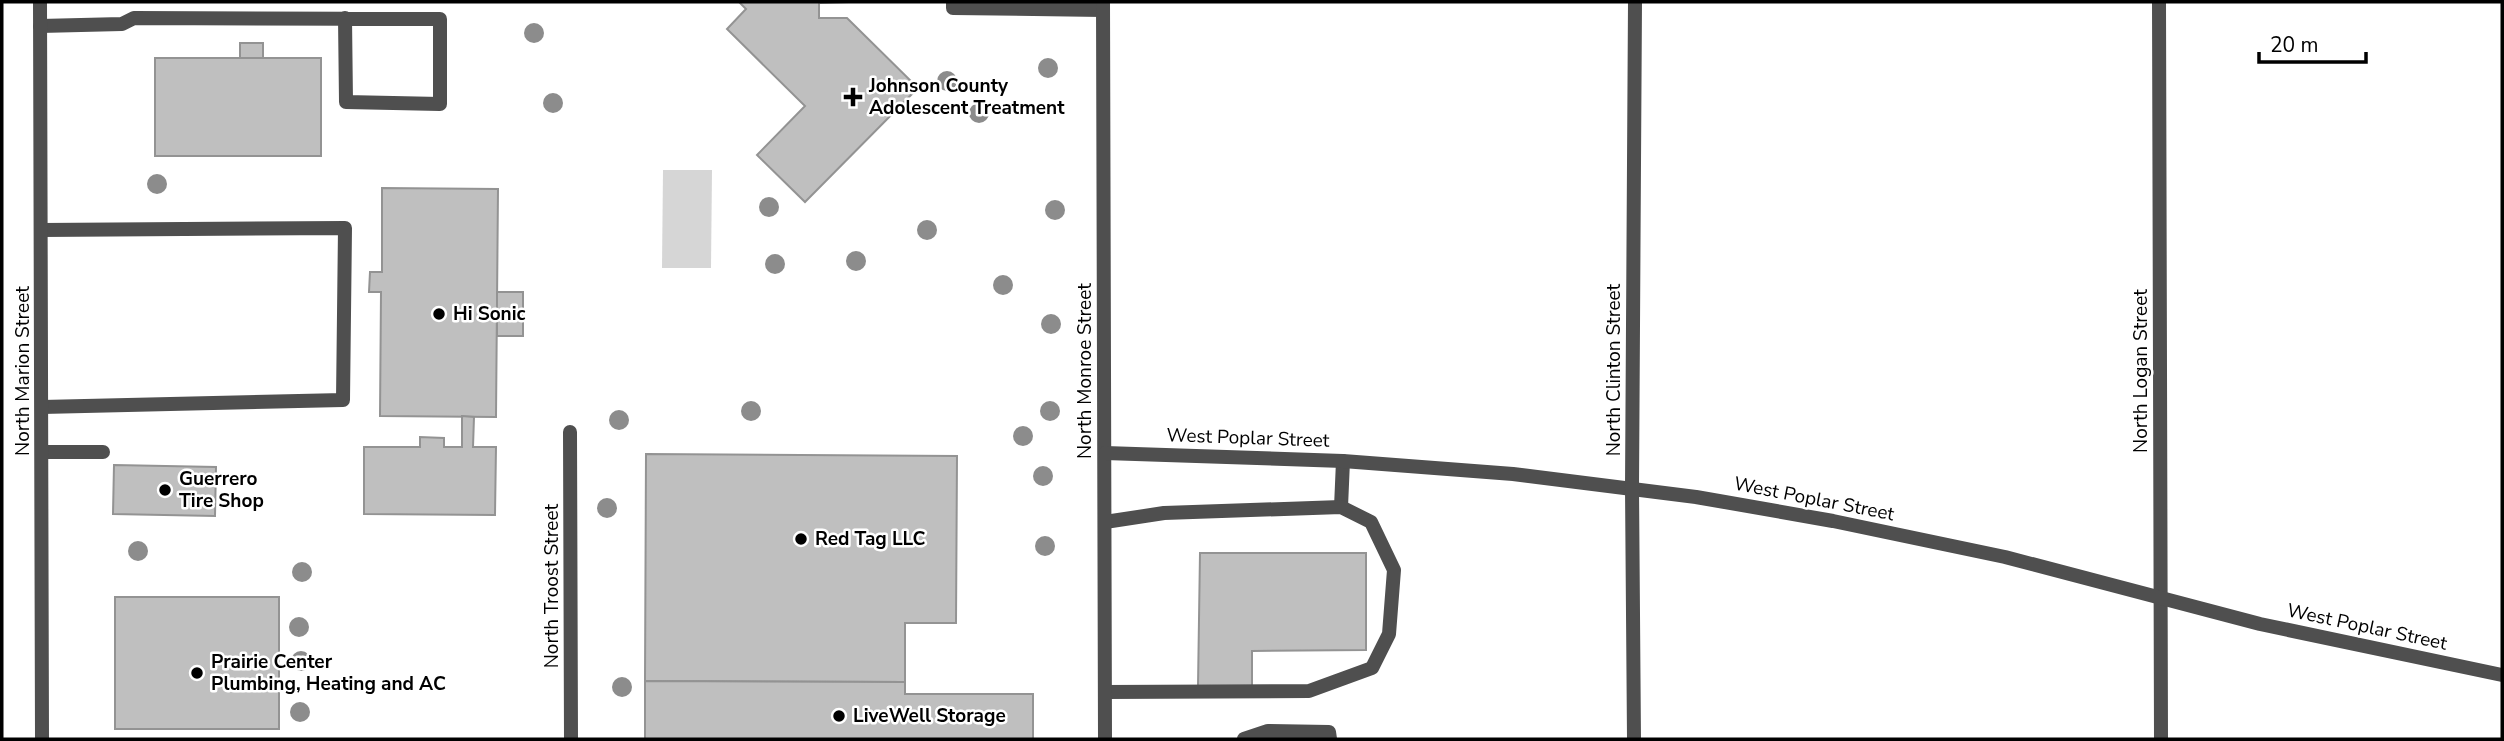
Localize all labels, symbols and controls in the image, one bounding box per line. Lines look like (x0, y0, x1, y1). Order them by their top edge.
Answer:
scale bar (2259, 21, 2366, 65)
text: 20 m (2270, 31, 2319, 59)
place label: Johnson County Adolescent Treatment (868, 73, 1065, 121)
marker: Johnson County Adolescent Treatment (843, 87, 863, 107)
street label: North Monroe Street (1072, 283, 1098, 459)
street label: North Clinton Street (1601, 283, 1627, 456)
street label: North Marion Street (10, 286, 36, 456)
street label: North Logan Street (2128, 289, 2154, 453)
place label: Hi Sonic (453, 301, 526, 327)
marker: Hi Sonic (431, 306, 447, 322)
street label: West Poplar Street (1166, 422, 1330, 454)
place label: Guerrero Tire Shop (179, 466, 264, 514)
street label: West Poplar Street (1732, 471, 1897, 527)
marker: Guerrero Tire Shop (157, 482, 173, 498)
street label: North Troost Street (539, 503, 565, 668)
place label: Red Tag LLC (815, 526, 926, 552)
marker: Red Tag LLC (793, 531, 809, 547)
street label: West Poplar Street (2285, 597, 2450, 657)
place label: Prairie Center Plumbing, Heating and AC (211, 649, 446, 697)
marker: Prairie Center Plumbing, Heating and AC (189, 665, 205, 681)
place label: LiveWell Storage (853, 703, 1006, 729)
marker: LiveWell Storage (831, 708, 847, 724)

